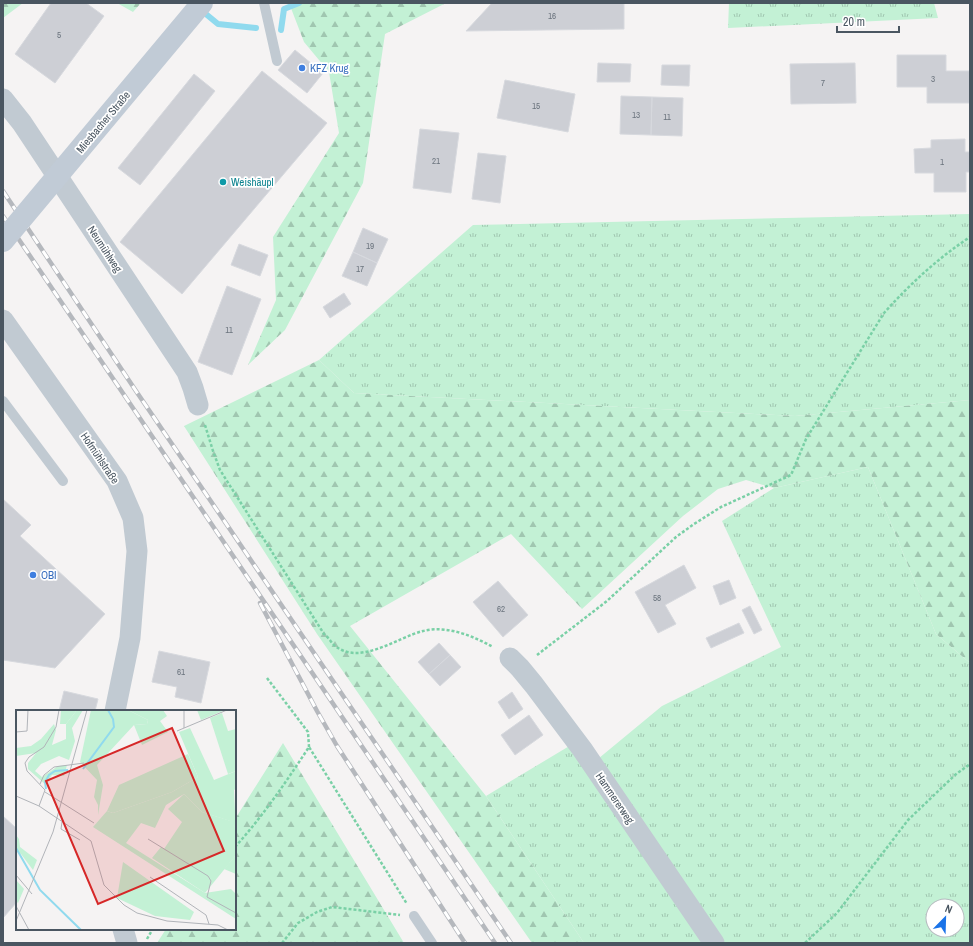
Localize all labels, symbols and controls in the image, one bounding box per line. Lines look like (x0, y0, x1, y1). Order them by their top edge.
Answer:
scale bar (837, 8, 899, 34)
house number: 16 (548, 10, 556, 22)
text: 20 m (843, 14, 865, 30)
house number: 5 (57, 29, 61, 41)
place label: KFZ Krug (310, 61, 349, 75)
marker: KFZ Krug (297, 63, 307, 73)
house number: 3 (931, 73, 935, 85)
house number: 7 (821, 77, 825, 89)
street label: Miesbacher Straße (73, 88, 133, 156)
house number: 15 (532, 100, 540, 112)
house number: 13 (632, 109, 640, 121)
house number: 11 (663, 111, 671, 123)
house number: 21 (432, 155, 440, 167)
house number: 1 (940, 156, 944, 168)
place label: Weishäupl (231, 175, 273, 189)
marker: Weishäupl (218, 177, 228, 187)
street label: Neumühlweg (85, 223, 125, 275)
house number: 19 (366, 240, 374, 252)
house number: 17 (356, 263, 364, 275)
house number: 11 (225, 324, 233, 336)
street label: Hofmühlstraße (78, 430, 122, 486)
place label: OBI (41, 568, 57, 582)
marker: OBI (28, 570, 38, 580)
house number: 58 (653, 592, 661, 604)
house number: 62 (497, 603, 505, 615)
house number: 61 (177, 666, 185, 678)
inset map (16, 710, 236, 930)
street label: Hammererweg (593, 770, 637, 826)
north arrow (925, 898, 965, 938)
text: N (943, 901, 955, 917)

